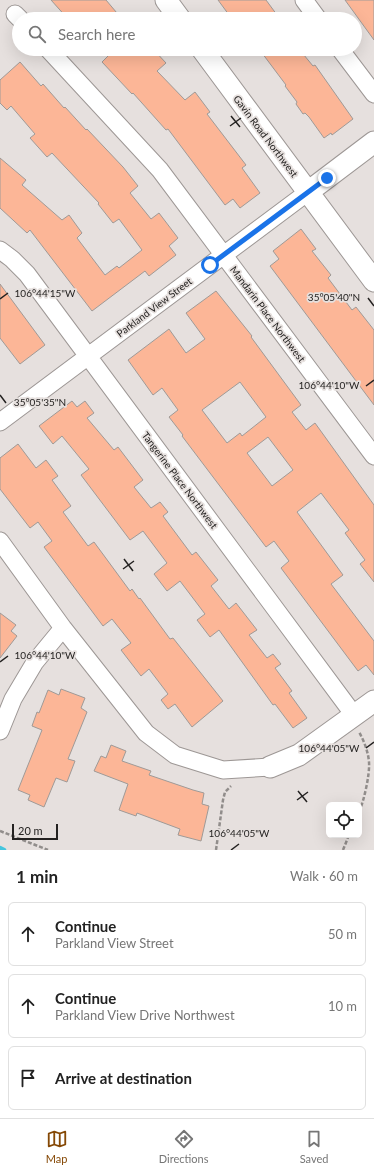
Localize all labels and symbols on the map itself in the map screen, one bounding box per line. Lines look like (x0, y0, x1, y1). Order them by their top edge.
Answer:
street label: Gavin Road Northwest (231, 93, 301, 180)
route end (318, 169, 336, 187)
route start (201, 256, 219, 274)
street label: Mandarin Place Northwest (228, 264, 308, 365)
street label: Parkland View Street (114, 275, 194, 339)
text: 106°44'15"W (15, 287, 76, 299)
text: 35°05'40"N (308, 291, 360, 303)
text: 106°44'10"W (299, 379, 360, 391)
text: 35°05'35"N (14, 396, 66, 408)
street label: Tangerine Place Northwest (140, 429, 221, 531)
text: 106°44'10"W (15, 649, 76, 661)
text: 106°44'05"W (299, 742, 360, 754)
scale bar (12, 822, 58, 841)
text: 106°44'05"W (209, 827, 270, 839)

